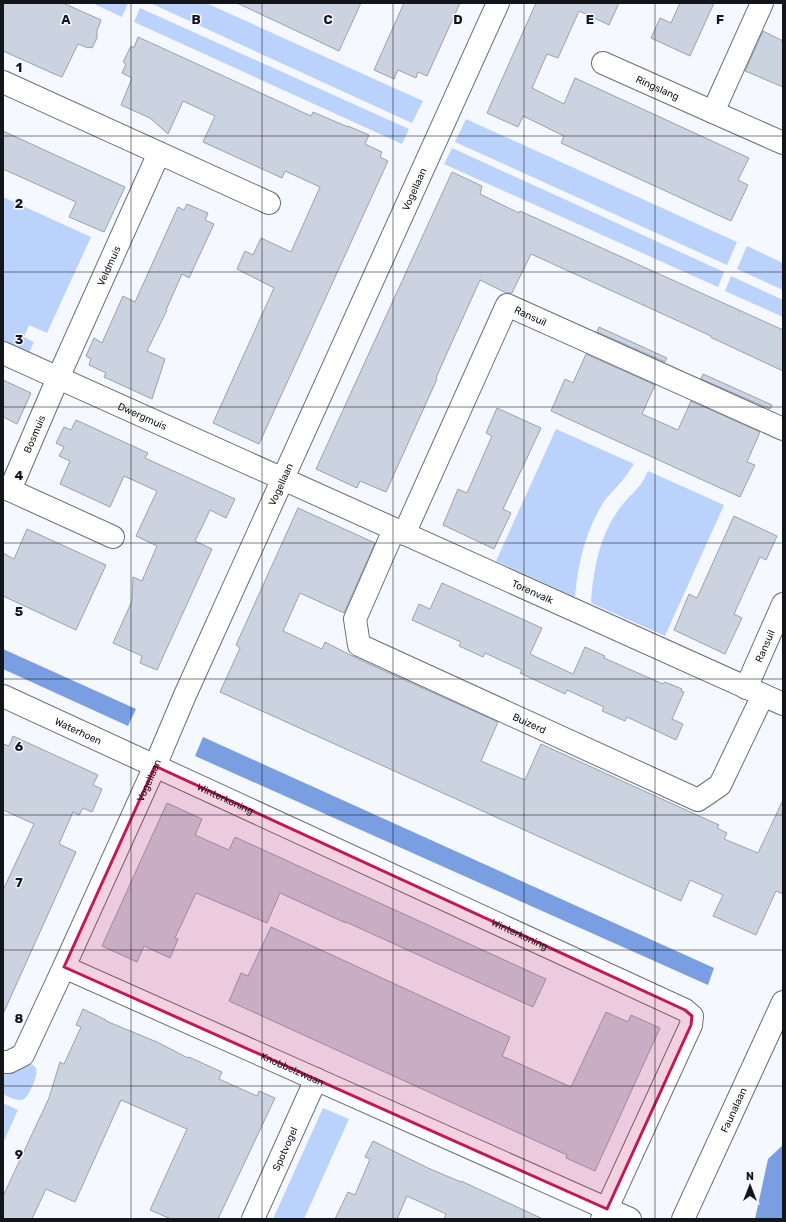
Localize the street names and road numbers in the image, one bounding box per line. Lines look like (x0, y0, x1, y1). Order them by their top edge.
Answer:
street label: Ringslang (634, 73, 681, 103)
street label: Vogellaan (400, 166, 430, 213)
street label: Veldmuis (95, 244, 124, 288)
street label: Ransuil (512, 304, 548, 329)
street label: Dwergmuis (116, 400, 169, 433)
street label: Bosmuis (22, 414, 48, 455)
street label: Vogellaan (266, 462, 296, 508)
street label: Torenvalk (510, 578, 556, 607)
street label: Ransuil (753, 628, 778, 664)
street label: Buizerd (511, 711, 548, 737)
street label: Waterhoen (53, 716, 103, 748)
street label: Vogellaan (135, 758, 164, 804)
street label: Winterkoning (195, 781, 255, 818)
street label: Winterkoning (489, 917, 550, 953)
street label: Knobbelzwaan (259, 1050, 326, 1089)
street label: Faunalaan (719, 1086, 750, 1135)
street label: Spotvogel (270, 1125, 301, 1173)

